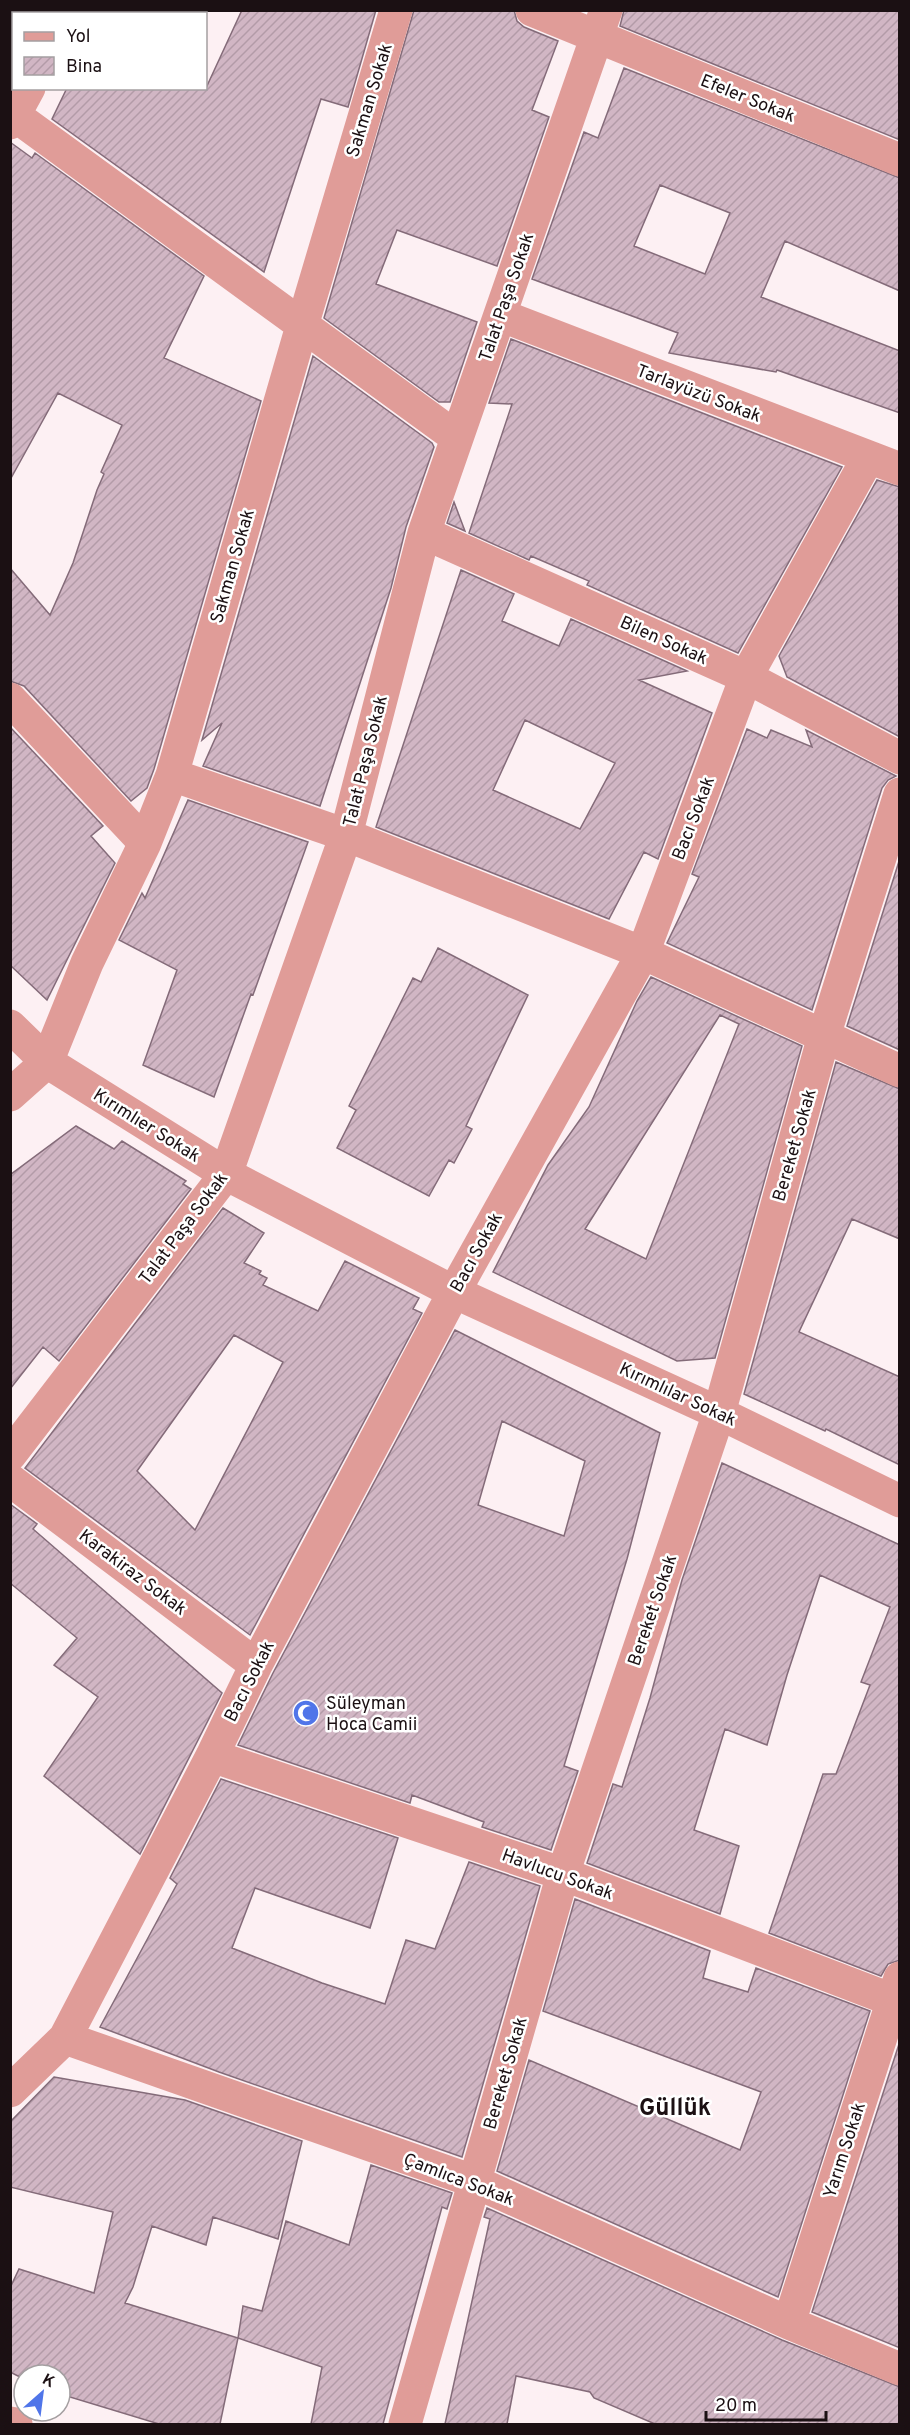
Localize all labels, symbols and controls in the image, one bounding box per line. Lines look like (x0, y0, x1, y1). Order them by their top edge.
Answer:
legend (12, 12, 207, 90)
text: Yol (66, 26, 91, 49)
street label: Sakman Sokak (342, 41, 399, 160)
text: Bina (66, 56, 102, 79)
street label: Efeler Sokak (697, 70, 798, 129)
street label: Talat Paşa Sokak (475, 230, 540, 365)
street label: Tarlayüzü Sokak (633, 360, 764, 429)
street label: Sakman Sokak (206, 507, 261, 626)
street label: Bilen Sokak (616, 612, 711, 671)
street label: Talat Paşa Sokak (339, 693, 394, 830)
street label: Bacı Sokak (668, 773, 721, 864)
street label: Kırımlıer Sokak (88, 1084, 204, 1168)
street label: Bereket Sokak (768, 1086, 823, 1204)
street label: Talat Paşa Sokak (134, 1168, 234, 1290)
street label: Bacı Sokak (446, 1209, 509, 1297)
street label: Kırımlılar Sokak (615, 1358, 740, 1433)
street label: Karakiraz Sokak (73, 1525, 191, 1621)
street label: Bereket Sokak (624, 1552, 683, 1669)
street label: Bacı Sokak (220, 1637, 281, 1726)
place label: Süleyman Hoca Camii (326, 1693, 417, 1737)
mosque icon: Süleyman Hoca Camii (291, 1698, 321, 1728)
street label: Havlucu Sokak (498, 1845, 617, 1906)
street label: Bereket Sokak (479, 2014, 534, 2132)
district label: Güllük (639, 2094, 711, 2124)
street label: Yarım Sokak (819, 2099, 872, 2201)
street label: Çamlıca Sokak (400, 2149, 517, 2212)
north arrow (12, 2363, 72, 2423)
text: K (38, 2370, 58, 2393)
scale bar (706, 2384, 826, 2422)
text: 20 m (715, 2395, 757, 2418)

